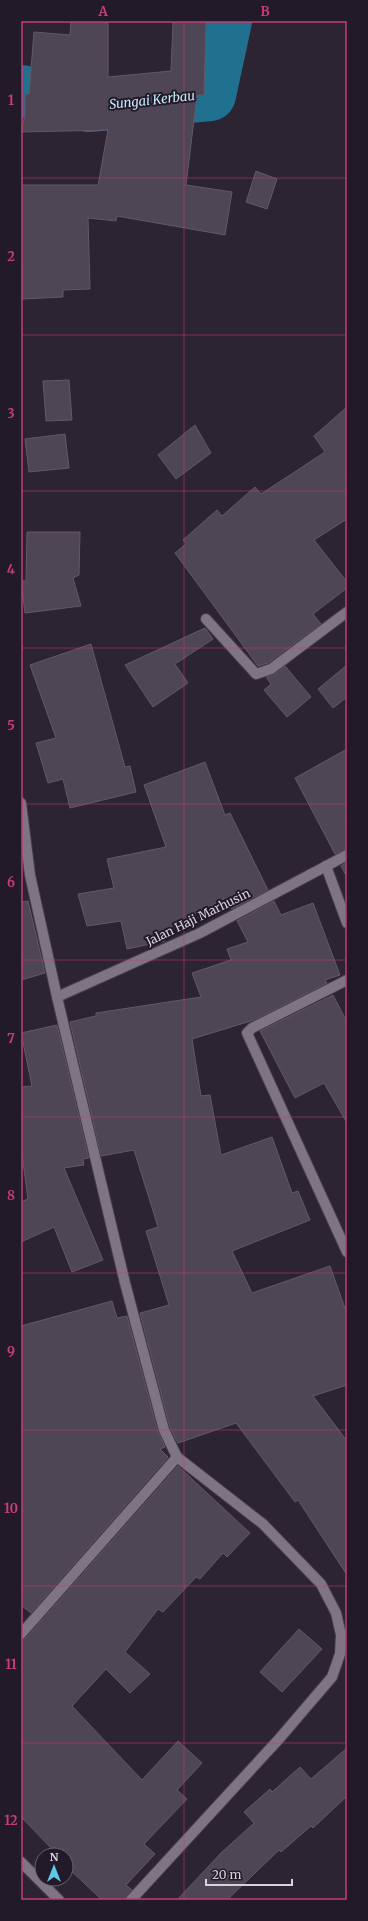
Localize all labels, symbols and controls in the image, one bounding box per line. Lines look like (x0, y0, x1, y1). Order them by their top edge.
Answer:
text: A (97, 3, 108, 20)
text: B (260, 3, 270, 20)
water label: Sungai Kerbau (108, 87, 196, 113)
text: 1 (8, 92, 14, 109)
text: 2 (7, 248, 15, 265)
text: 3 (7, 405, 15, 422)
text: 4 (7, 561, 16, 578)
text: 5 (7, 717, 15, 734)
text: 6 (7, 874, 15, 891)
street label: Jalan Haji Marhusin (143, 885, 252, 949)
text: 7 (7, 1030, 15, 1047)
text: 8 (7, 1187, 15, 1204)
text: 9 (7, 1343, 15, 1360)
text: 10 (4, 1500, 18, 1517)
text: 11 (5, 1656, 17, 1673)
text: 12 (4, 1812, 18, 1829)
north arrow (34, 1847, 74, 1887)
text: N (50, 1850, 59, 1864)
scale bar (206, 1861, 292, 1887)
text: 20 m (212, 1867, 241, 1882)

